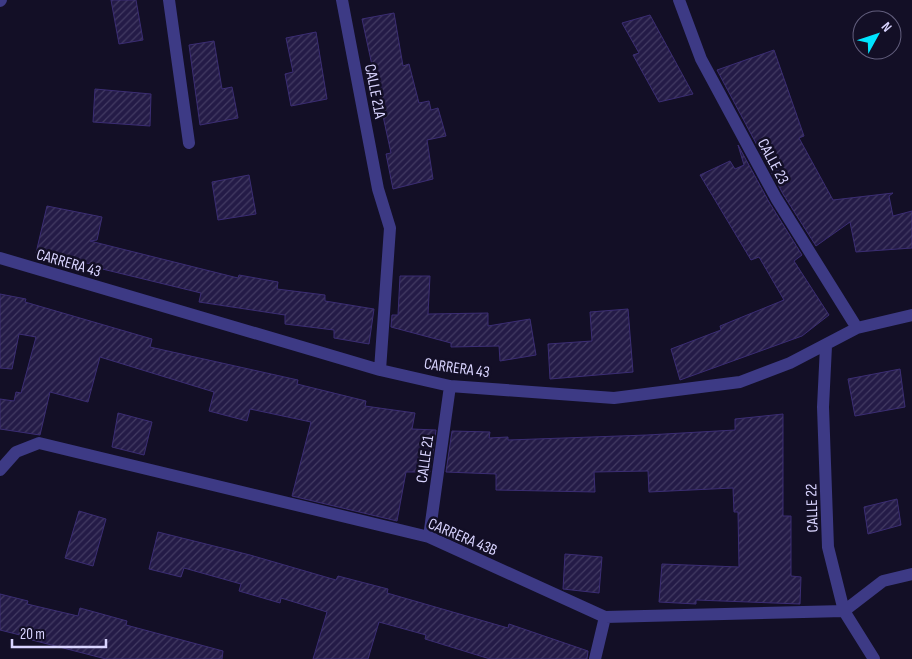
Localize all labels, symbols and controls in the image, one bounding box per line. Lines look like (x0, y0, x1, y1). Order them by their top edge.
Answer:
north arrow (852, 10, 902, 60)
text: N (878, 19, 895, 35)
street label: CALLE 21A (360, 63, 389, 120)
street label: CALLE 23 (753, 136, 793, 188)
street label: CARRERA 43 (34, 245, 103, 282)
street label: CARRERA 43 (423, 354, 491, 382)
street label: CALLE 21 (413, 434, 438, 484)
street label: CALLE 22 (802, 483, 823, 533)
street label: CARRERA 43B (425, 514, 500, 560)
scale bar (12, 616, 106, 648)
text: 20 m (20, 625, 45, 644)

